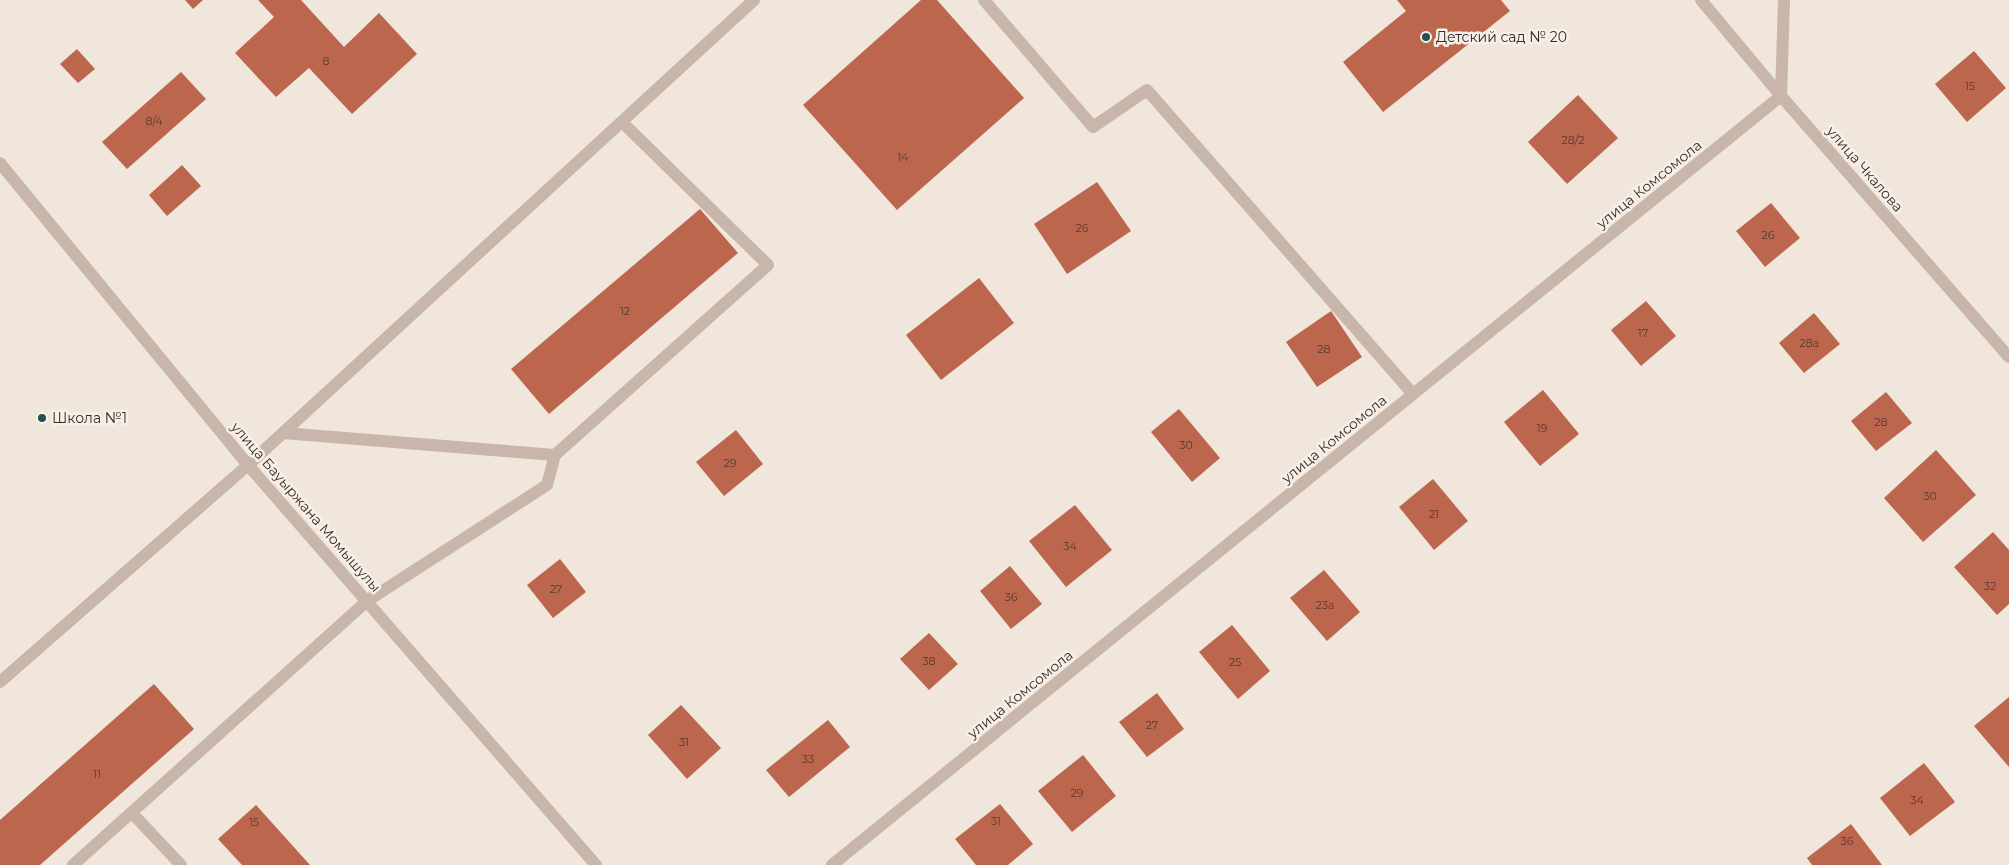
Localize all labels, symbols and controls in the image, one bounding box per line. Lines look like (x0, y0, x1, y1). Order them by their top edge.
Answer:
place label: Детский сад № 20 (1436, 28, 1567, 46)
marker: Детский сад № 20 (1420, 31, 1432, 43)
house number: 8 (322, 54, 330, 68)
house number: 15 (1965, 79, 1975, 93)
house number: 8/4 (145, 114, 163, 128)
street label: улица Чкалова (1822, 122, 1907, 216)
house number: 28/2 (1561, 133, 1585, 147)
street label: улица Комсомола (1592, 136, 1705, 233)
house number: 14 (897, 150, 909, 164)
house number: 26 (1076, 221, 1089, 235)
house number: 26 (1762, 228, 1775, 242)
house number: 12 (620, 304, 630, 318)
house number: 17 (1638, 326, 1648, 340)
house number: 28а (1799, 336, 1819, 350)
house number: 28 (1317, 342, 1331, 356)
street label: улица Комсомола (1277, 391, 1390, 488)
place label: Школа №1 (52, 409, 127, 427)
marker: Школа №1 (36, 412, 48, 424)
house number: 28 (1874, 415, 1888, 429)
street label: улица Бауыржана Момышулы (227, 418, 385, 596)
house number: 19 (1537, 421, 1548, 435)
house number: 30 (1179, 438, 1193, 452)
house number: 29 (724, 456, 737, 470)
house number: 30 (1923, 489, 1937, 503)
house number: 21 (1429, 507, 1439, 521)
house number: 34 (1063, 539, 1077, 553)
house number: 32 (1984, 579, 1996, 593)
house number: 27 (550, 582, 562, 596)
house number: 36 (1005, 590, 1018, 604)
house number: 23а (1316, 598, 1334, 612)
street label: улица Комсомола (963, 646, 1076, 743)
house number: 38 (922, 654, 936, 668)
house number: 25 (1229, 655, 1241, 669)
house number: 27 (1146, 718, 1158, 732)
house number: 31 (679, 735, 689, 749)
house number: 33 (802, 752, 814, 766)
house number: 11 (93, 767, 101, 781)
house number: 29 (1071, 786, 1084, 800)
house number: 34 (1910, 793, 1924, 807)
house number: 31 (991, 814, 1001, 828)
house number: 15 (249, 815, 259, 829)
house number: 36 (1841, 834, 1854, 848)

